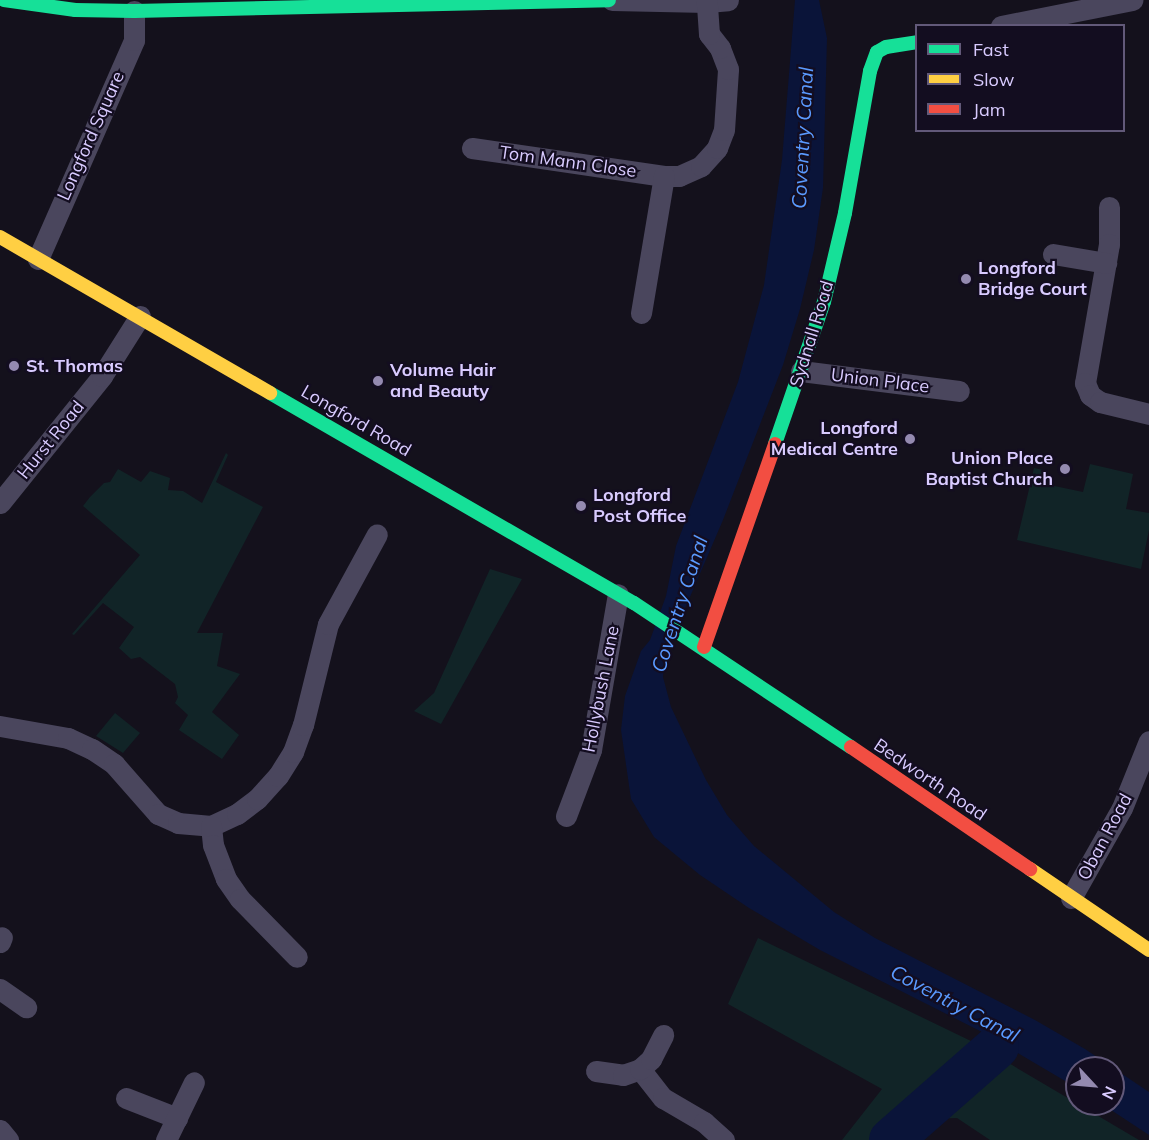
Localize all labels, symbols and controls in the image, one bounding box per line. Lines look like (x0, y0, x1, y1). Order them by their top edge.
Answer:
legend (915, 24, 1125, 132)
text: Fast (973, 38, 1009, 61)
water label: Coventry Canal (786, 67, 818, 209)
street label: Longford Square (53, 68, 129, 204)
text: Slow (973, 68, 1014, 91)
text: Jam (973, 98, 1006, 121)
street label: Tom Mann Close (498, 142, 638, 182)
place label: Longford Bridge Court (978, 258, 1087, 300)
marker: Longford Bridge Court (959, 272, 973, 286)
street label: Sydnall Road (786, 278, 838, 390)
place label: St. Thomas (26, 355, 123, 377)
marker: St. Thomas (7, 359, 21, 373)
place label: Volume Hair and Beauty (390, 360, 496, 403)
street label: Union Place (830, 364, 930, 398)
marker: Volume Hair and Beauty (371, 374, 385, 388)
street label: Longford Road (297, 381, 415, 461)
street label: Hurst Road (13, 396, 89, 484)
place label: Longford Medical Centre (771, 418, 898, 460)
marker: Longford Medical Centre (903, 432, 917, 446)
place label: Union Place Baptist Church (925, 448, 1053, 490)
marker: Union Place Baptist Church (1058, 462, 1072, 476)
place label: Longford Post Office (593, 485, 686, 528)
marker: Longford Post Office (574, 499, 588, 513)
water label: Coventry Canal (646, 533, 712, 675)
street label: Hollybush Lane (578, 624, 624, 754)
street label: Bedworth Road (870, 734, 990, 826)
street label: Oban Road (1073, 790, 1137, 884)
water label: Coventry Canal (887, 959, 1023, 1047)
north arrow (1065, 1056, 1125, 1116)
text: N (1098, 1083, 1121, 1103)

